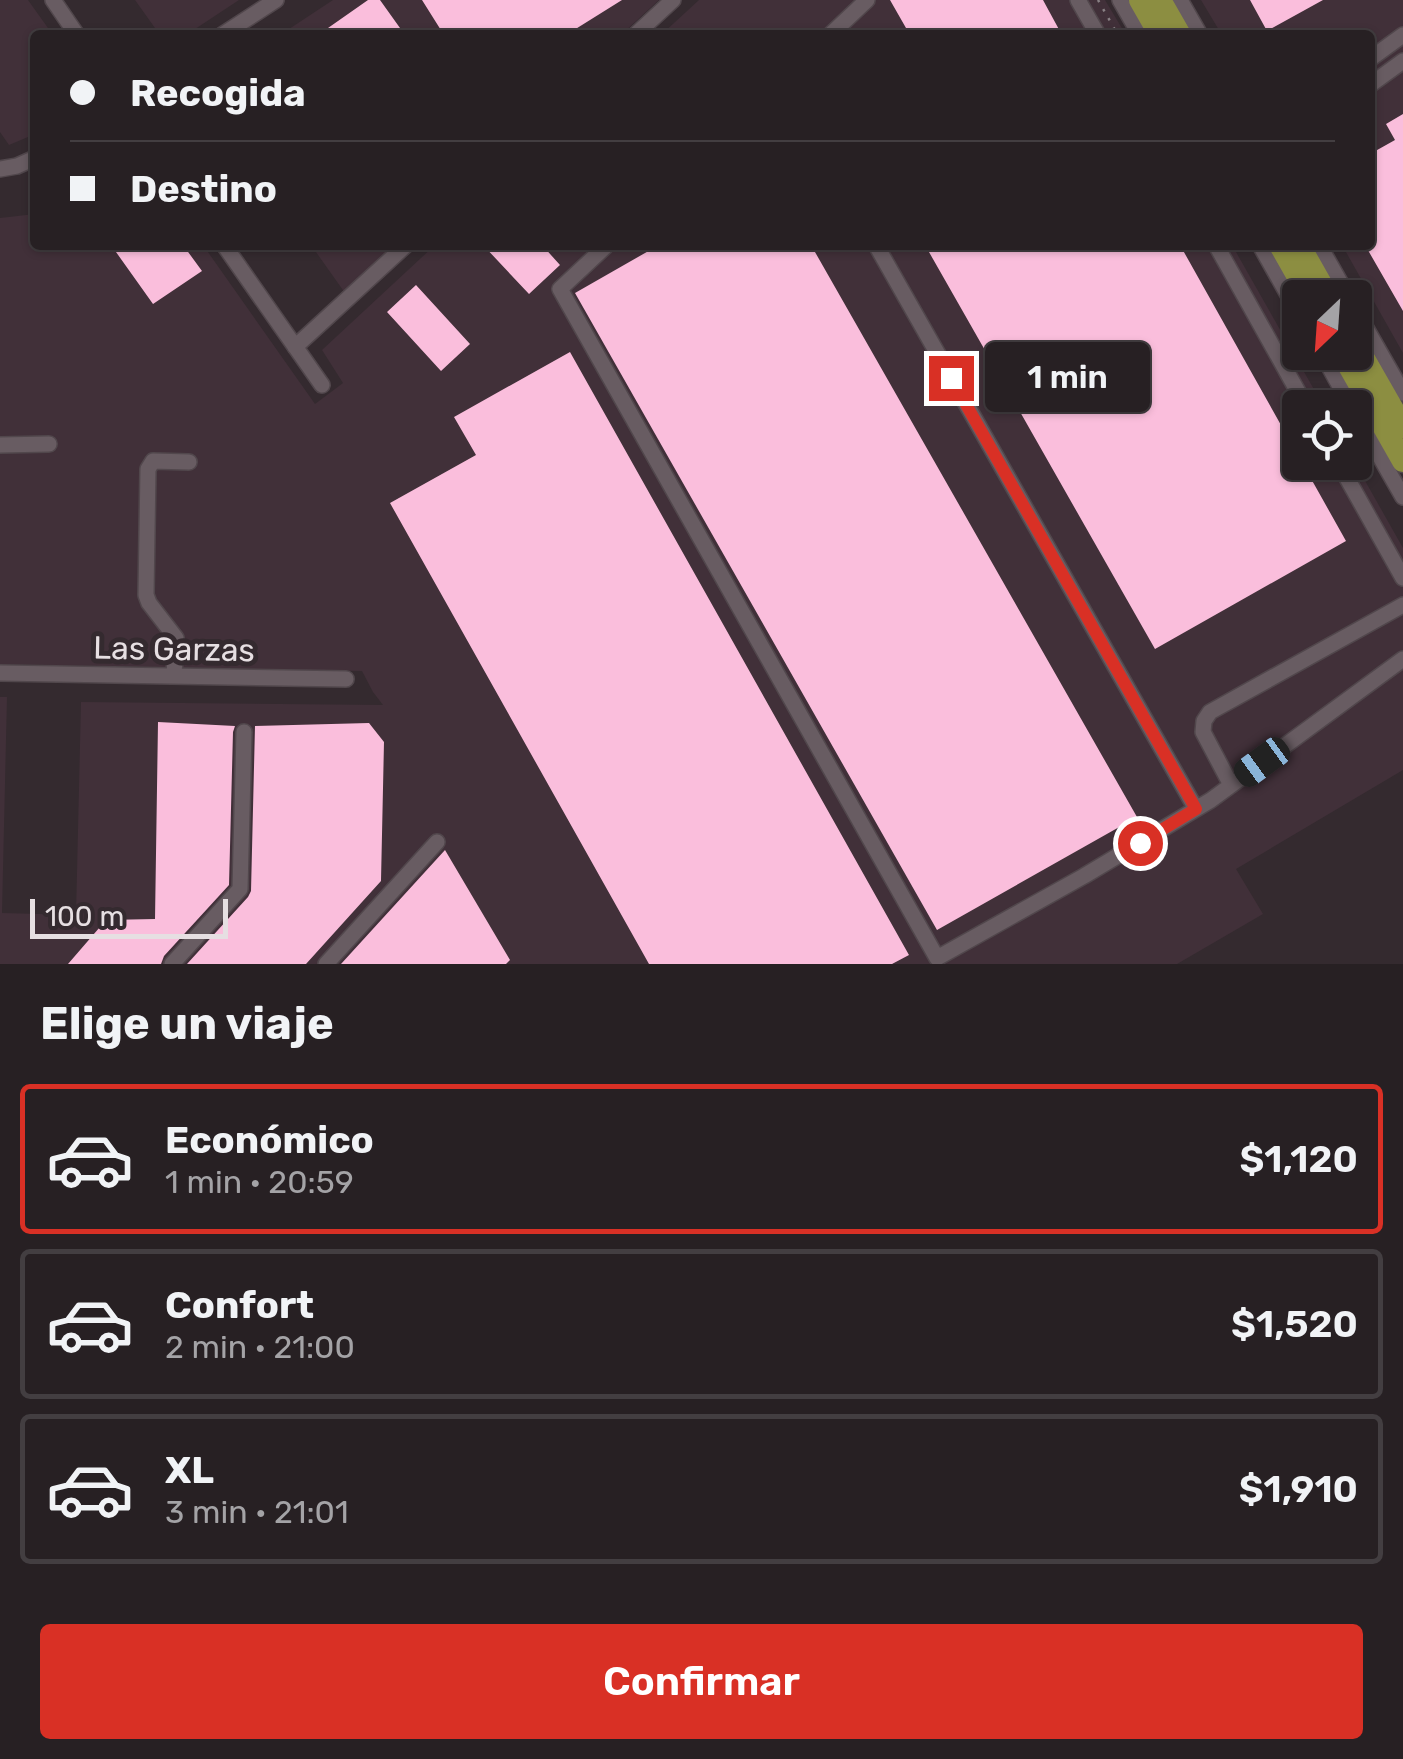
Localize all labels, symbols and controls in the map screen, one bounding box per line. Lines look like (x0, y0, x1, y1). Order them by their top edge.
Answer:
text: Recogida (130, 70, 306, 116)
text: Destino (130, 166, 277, 212)
north arrow (1282, 280, 1372, 370)
map controls (1282, 280, 1372, 480)
callout: 1 min (986, 343, 1151, 413)
route end (929, 356, 974, 401)
text: 1 min (1027, 358, 1108, 396)
button: locate (1282, 390, 1372, 480)
street label: Las Garzas (93, 629, 255, 669)
car (1229, 732, 1295, 792)
route start (1118, 821, 1163, 866)
scale bar (30, 894, 228, 938)
text: 100 m (45, 900, 124, 933)
text: Elige un viaje (40, 997, 334, 1050)
icon: car (45, 1114, 135, 1204)
text: Económico (165, 1117, 374, 1163)
text: $1,120 (1239, 1136, 1358, 1182)
text: 1 min · 20:59 (165, 1163, 354, 1201)
icon: car (45, 1279, 135, 1369)
text: Confort (165, 1282, 314, 1328)
text: $1,520 (1231, 1301, 1358, 1347)
text: 2 min · 21:00 (165, 1328, 355, 1366)
icon: car (45, 1444, 135, 1534)
text: XL (165, 1447, 214, 1493)
text: $1,910 (1239, 1466, 1358, 1512)
text: 3 min · 21:01 (165, 1493, 349, 1531)
button: Confirmar (40, 1624, 1363, 1739)

